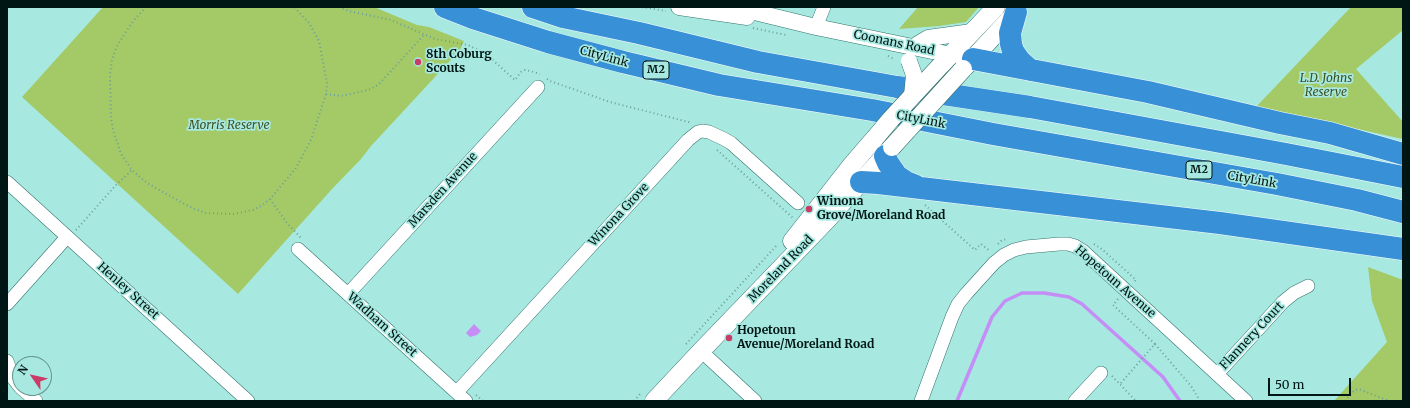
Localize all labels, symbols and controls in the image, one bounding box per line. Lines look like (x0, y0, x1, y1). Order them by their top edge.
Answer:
street label: Coonans Road (852, 27, 936, 59)
street label: CityLink (578, 44, 630, 70)
place label: 8th Coburg Scouts (426, 48, 492, 76)
marker: 8th Coburg Scouts (413, 57, 423, 67)
road number: M2 (643, 61, 669, 79)
park label: L.D. Johns Reserve (1300, 72, 1352, 100)
street label: CityLink (895, 108, 947, 132)
park label: Morris Reserve (188, 119, 270, 133)
street label: Marsden Avenue (406, 150, 480, 230)
road number: M2 (1186, 161, 1212, 179)
street label: CityLink (1226, 169, 1278, 191)
street label: Winona Grove (586, 180, 652, 250)
place label: Winona Grove/Moreland Road (817, 195, 946, 223)
marker: Winona Grove/Moreland Road (804, 204, 814, 214)
street label: Moreland Road (745, 233, 817, 305)
street label: Hopetoun Avenue (1072, 243, 1158, 321)
street label: Henley Street (94, 260, 162, 322)
street label: Wadham Street (344, 290, 420, 360)
street label: Flannery Court (1217, 299, 1287, 373)
place label: Hopetoun Avenue/Moreland Road (737, 324, 874, 352)
marker: Hopetoun Avenue/Moreland Road (724, 333, 734, 343)
north arrow (12, 356, 52, 396)
text: N (15, 362, 31, 377)
scale bar (1270, 370, 1353, 396)
text: 50 m (1275, 377, 1304, 392)

